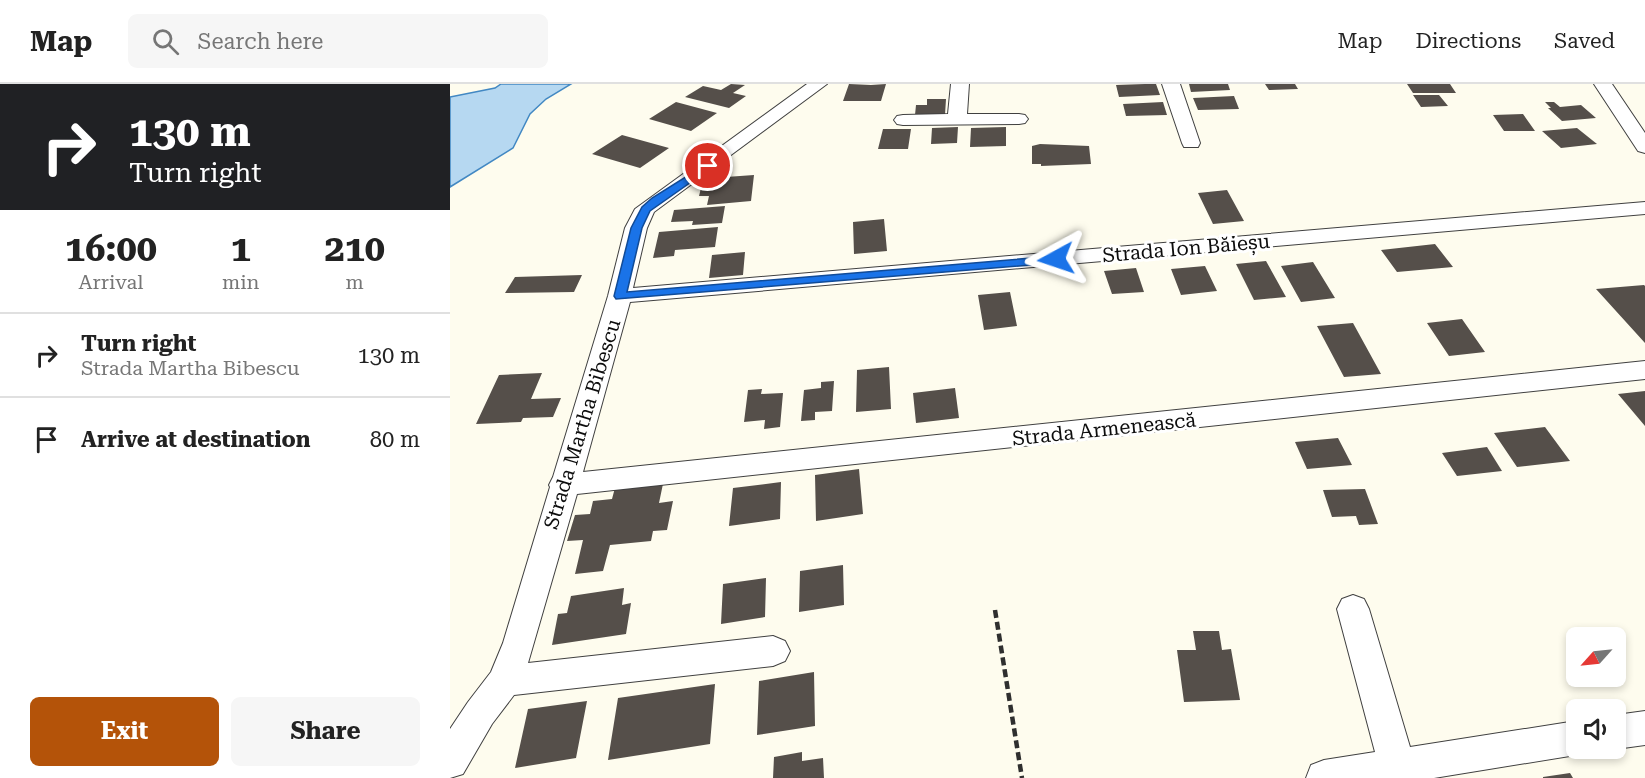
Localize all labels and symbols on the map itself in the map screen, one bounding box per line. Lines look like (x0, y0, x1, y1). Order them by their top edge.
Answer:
pin (682, 140, 733, 191)
position arrow (1024, 227, 1088, 291)
street label: Strada Ion Băieșu (1101, 229, 1271, 269)
street label: Strada Martha Bibescu (539, 316, 626, 532)
street label: Strada Armenească (1011, 407, 1197, 451)
north arrow (1566, 627, 1626, 687)

